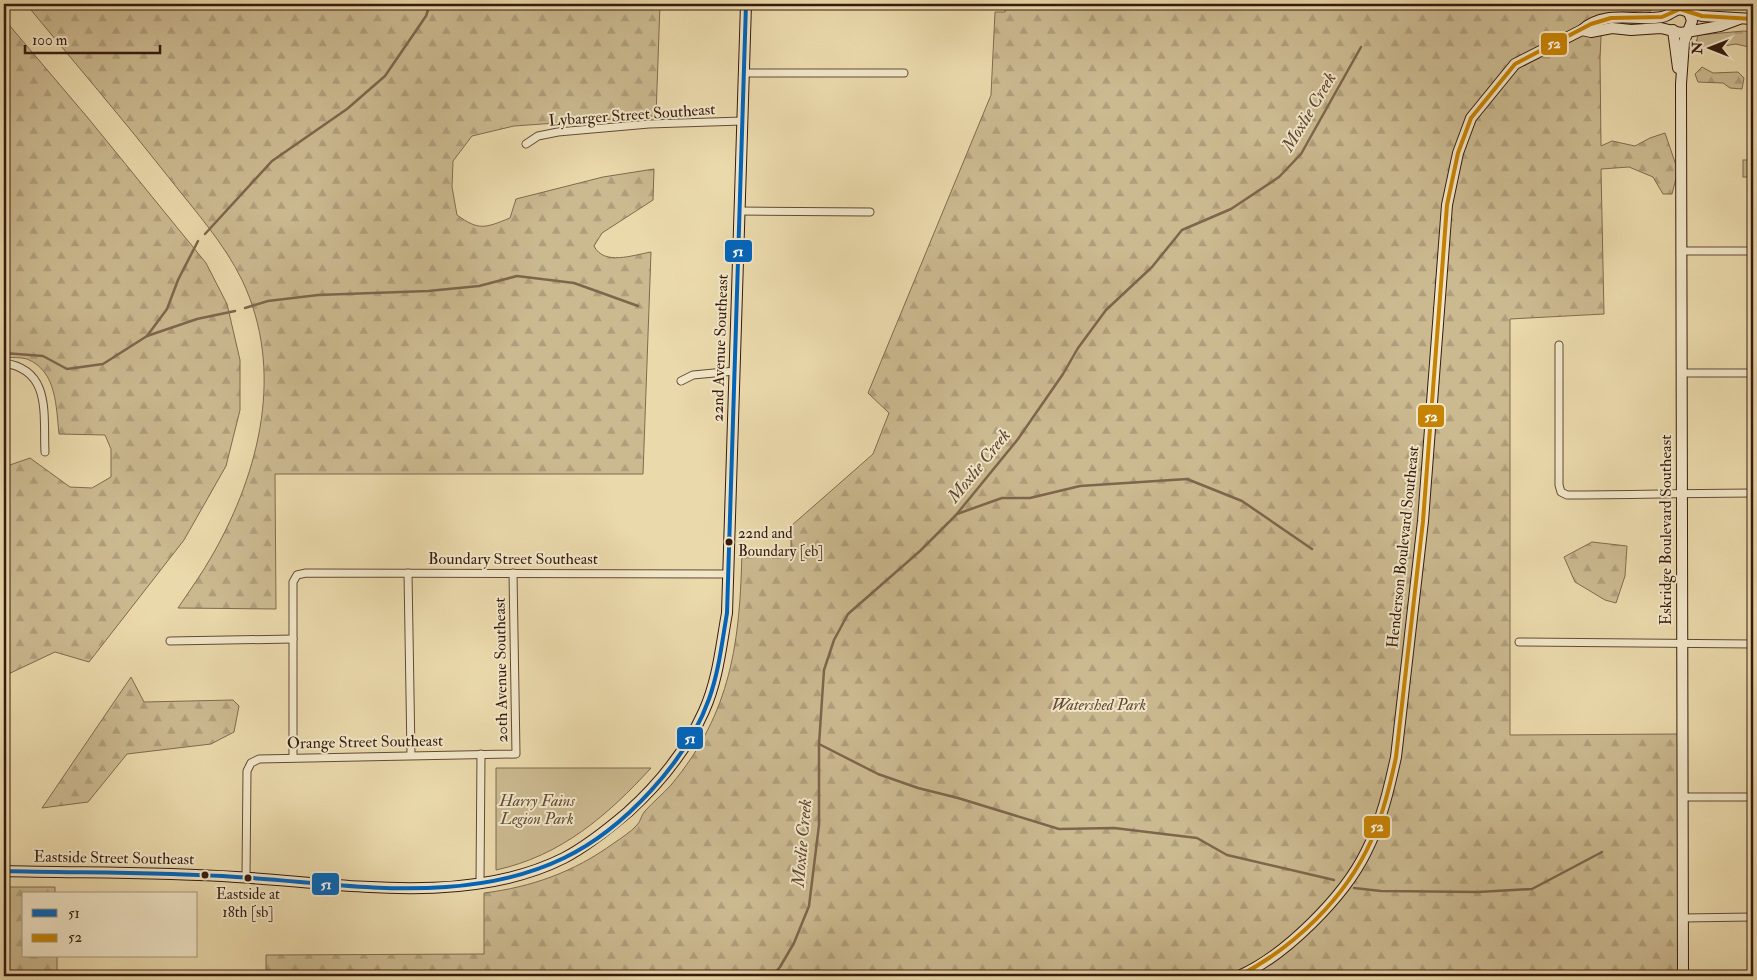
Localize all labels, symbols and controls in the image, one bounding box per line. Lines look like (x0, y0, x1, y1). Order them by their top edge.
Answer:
scale bar (25, 22, 160, 54)
north arrow (1684, 22, 1734, 72)
text: 100 m (32, 31, 68, 50)
line badge: 52 (1540, 32, 1568, 56)
text: 52 (1547, 35, 1561, 52)
text: N (1689, 41, 1706, 55)
water label: Moxlie Creek (1276, 68, 1342, 157)
street label: Lybarger Street Southeast (548, 99, 716, 131)
line badge: 51 (724, 239, 753, 263)
text: 51 (732, 243, 744, 260)
street label: 22nd Avenue Southeast (707, 274, 733, 422)
line badge: 52 (1417, 404, 1445, 428)
text: 52 (1424, 408, 1438, 425)
water label: Moxlie Creek (942, 424, 1016, 508)
street label: Eskridge Boulevard Southeast (1656, 435, 1676, 625)
street label: Henderson Boulevard Southeast (1382, 445, 1424, 649)
place label: 22nd and Boundary [eb] (738, 524, 824, 561)
marker: 22nd and Boundary [eb] (724, 537, 734, 547)
street label: Boundary Street Southeast (428, 549, 598, 569)
street label: 20th Avenue Southeast (490, 597, 512, 743)
park label: Watershed Park (1052, 695, 1147, 715)
line badge: 51 (676, 726, 704, 750)
text: 51 (684, 730, 696, 747)
street label: Orange Street Southeast (287, 731, 443, 753)
park label: Harry Fains Legion Park (498, 791, 575, 829)
water label: Moxlie Creek (787, 798, 817, 889)
line badge: 52 (1363, 815, 1391, 839)
text: 52 (1370, 818, 1384, 835)
street label: Eastside Street Southeast (34, 847, 194, 869)
unlabelled marker (200, 870, 210, 880)
line badge: 51 (311, 872, 340, 896)
marker: Eastside at 18th [sb] (243, 873, 253, 883)
text: 51 (320, 876, 332, 893)
place label: Eastside at 18th [sb] (216, 885, 280, 922)
legend (22, 892, 198, 958)
text: 51 (68, 904, 80, 923)
text: 52 (68, 928, 83, 947)

